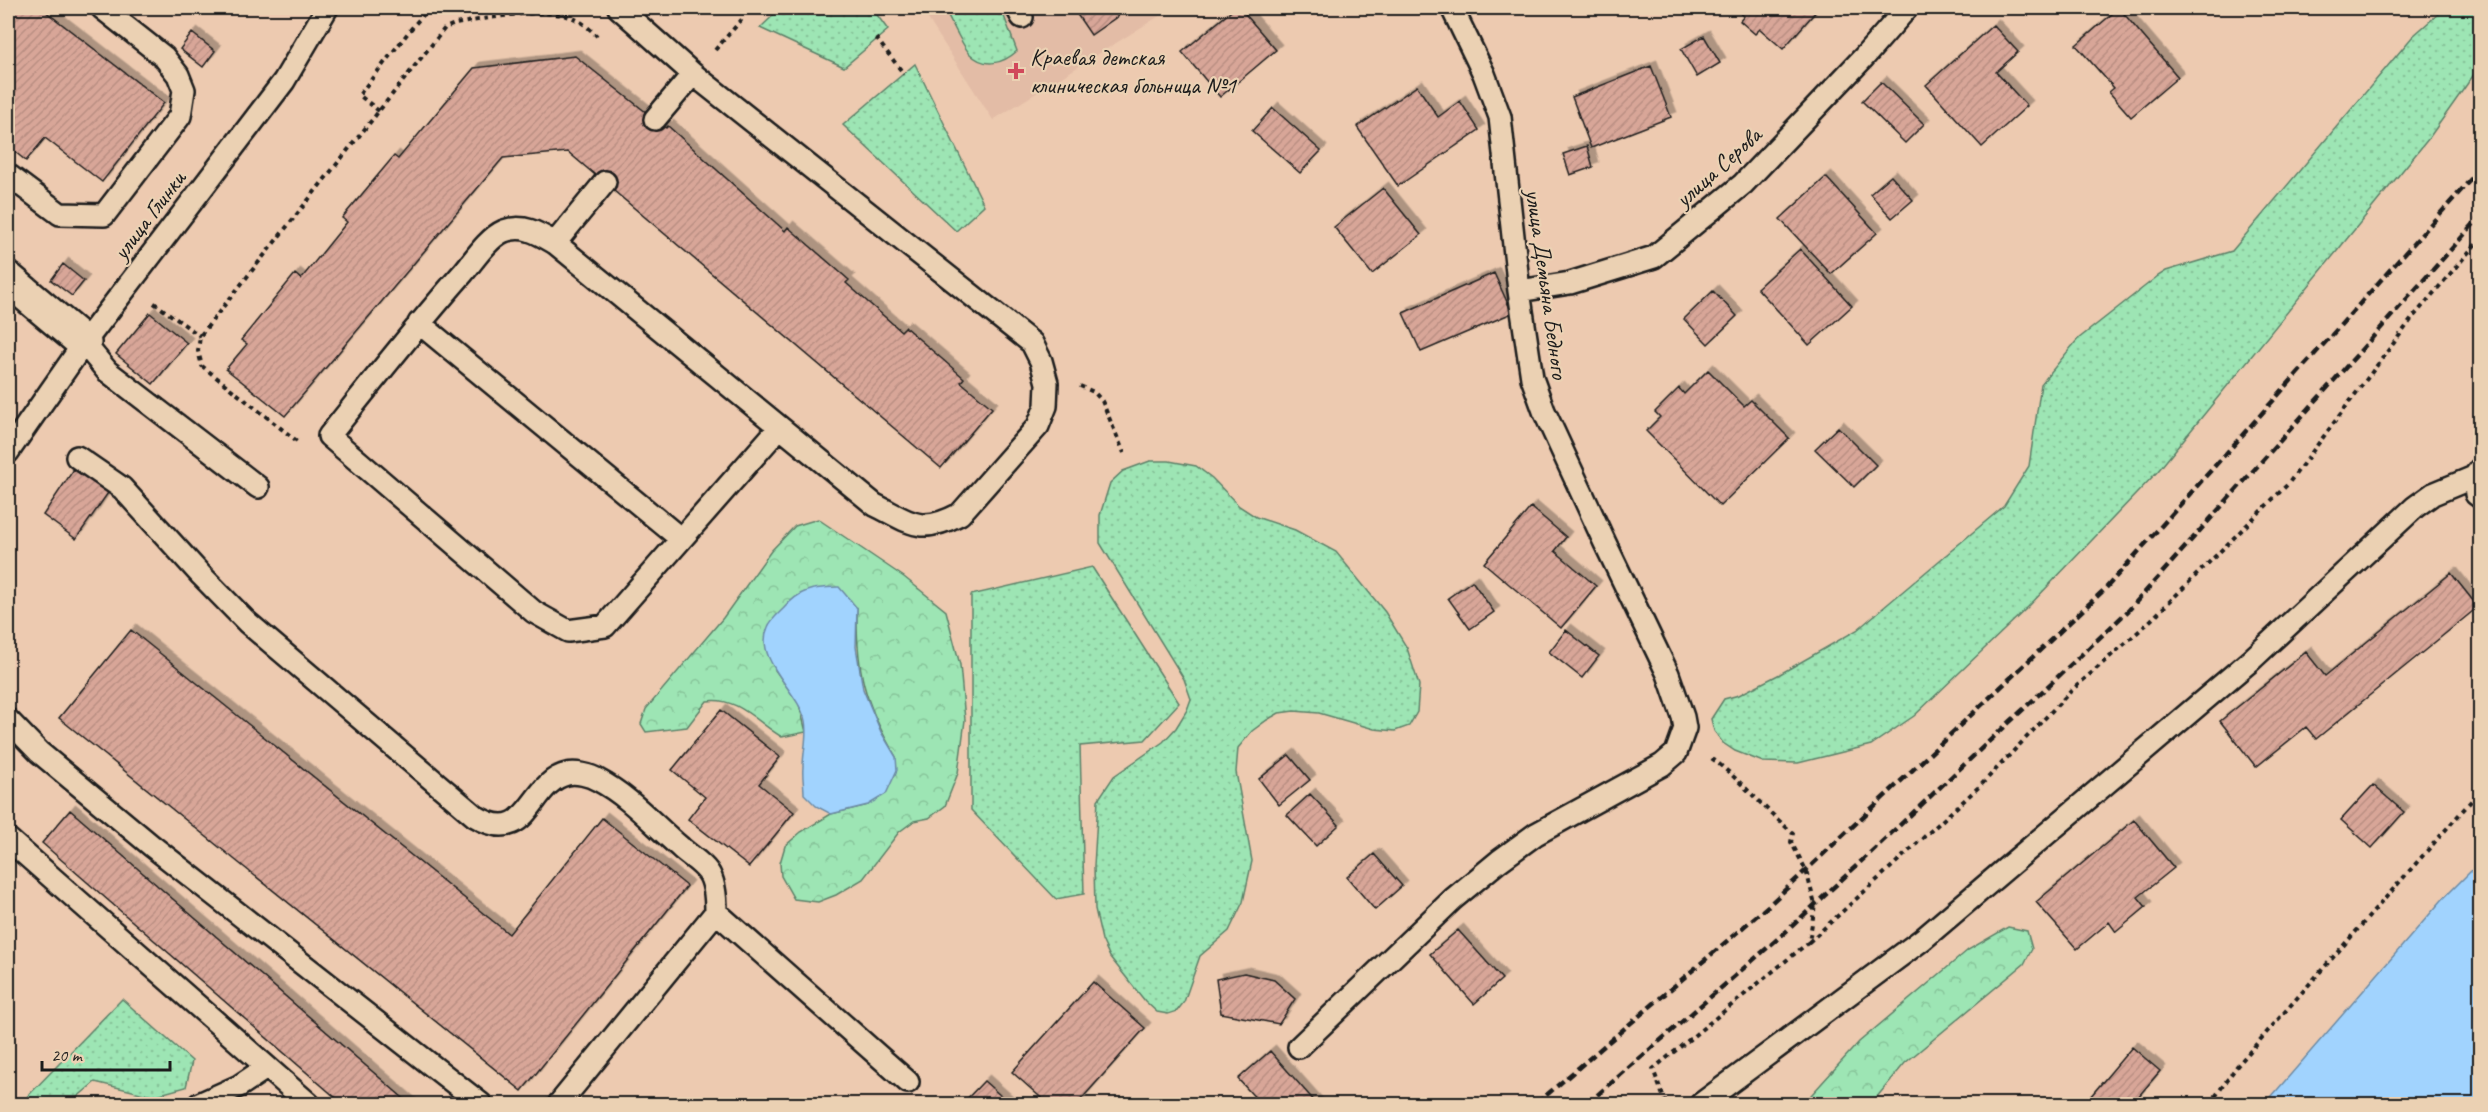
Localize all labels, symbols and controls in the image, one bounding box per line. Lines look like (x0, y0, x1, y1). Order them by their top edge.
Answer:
place label: Краевая детская клиническая больница №1 (1030, 42, 1237, 100)
marker: Краевая детская клиническая больница №1 (1007, 62, 1025, 80)
street label: улица Серова (1667, 119, 1769, 215)
street label: улица Глинки (104, 163, 193, 267)
street label: улица Демьяна Бедного (1519, 185, 1575, 382)
scale bar (42, 1034, 170, 1072)
text: 20 m (51, 1044, 84, 1066)

